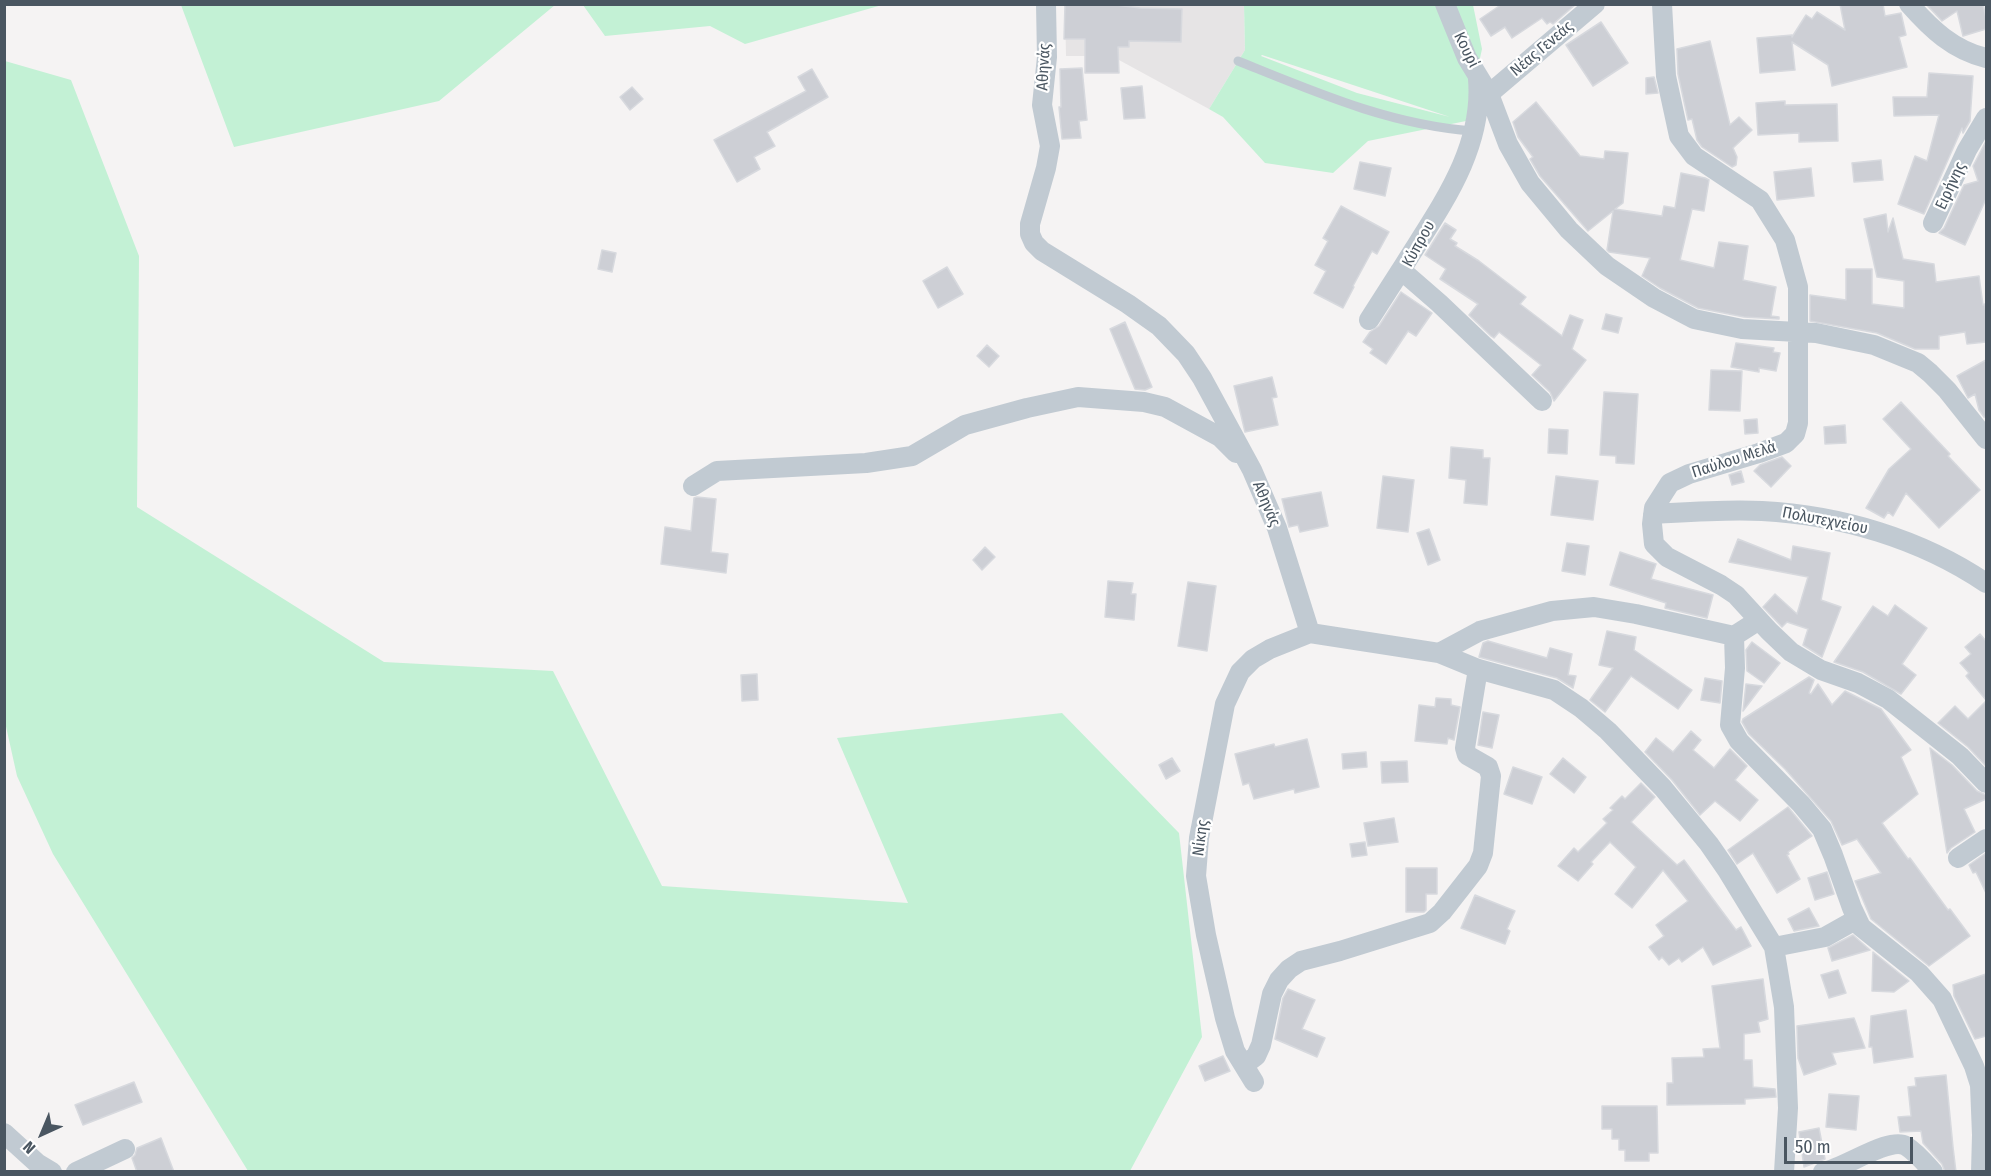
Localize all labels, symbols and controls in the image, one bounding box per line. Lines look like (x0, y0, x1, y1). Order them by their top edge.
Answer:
street label: Νέας Γενεάς (1507, 17, 1577, 81)
street label: Κουρί (1449, 29, 1483, 71)
street label: Αθηνάς (1033, 43, 1055, 91)
street label: Ειρήνης (1932, 159, 1970, 213)
street label: Κύπρου (1398, 217, 1440, 271)
street label: Παύλου Μελά (1689, 437, 1779, 483)
street label: Αθηνάς (1248, 479, 1284, 529)
street label: Πολυτεχνείου (1781, 503, 1869, 539)
street label: Νίκης (1189, 819, 1213, 857)
north arrow (12, 1104, 72, 1164)
scale bar (1787, 1125, 1916, 1163)
text: 50 m (1795, 1136, 1831, 1158)
text: N (19, 1137, 39, 1157)

